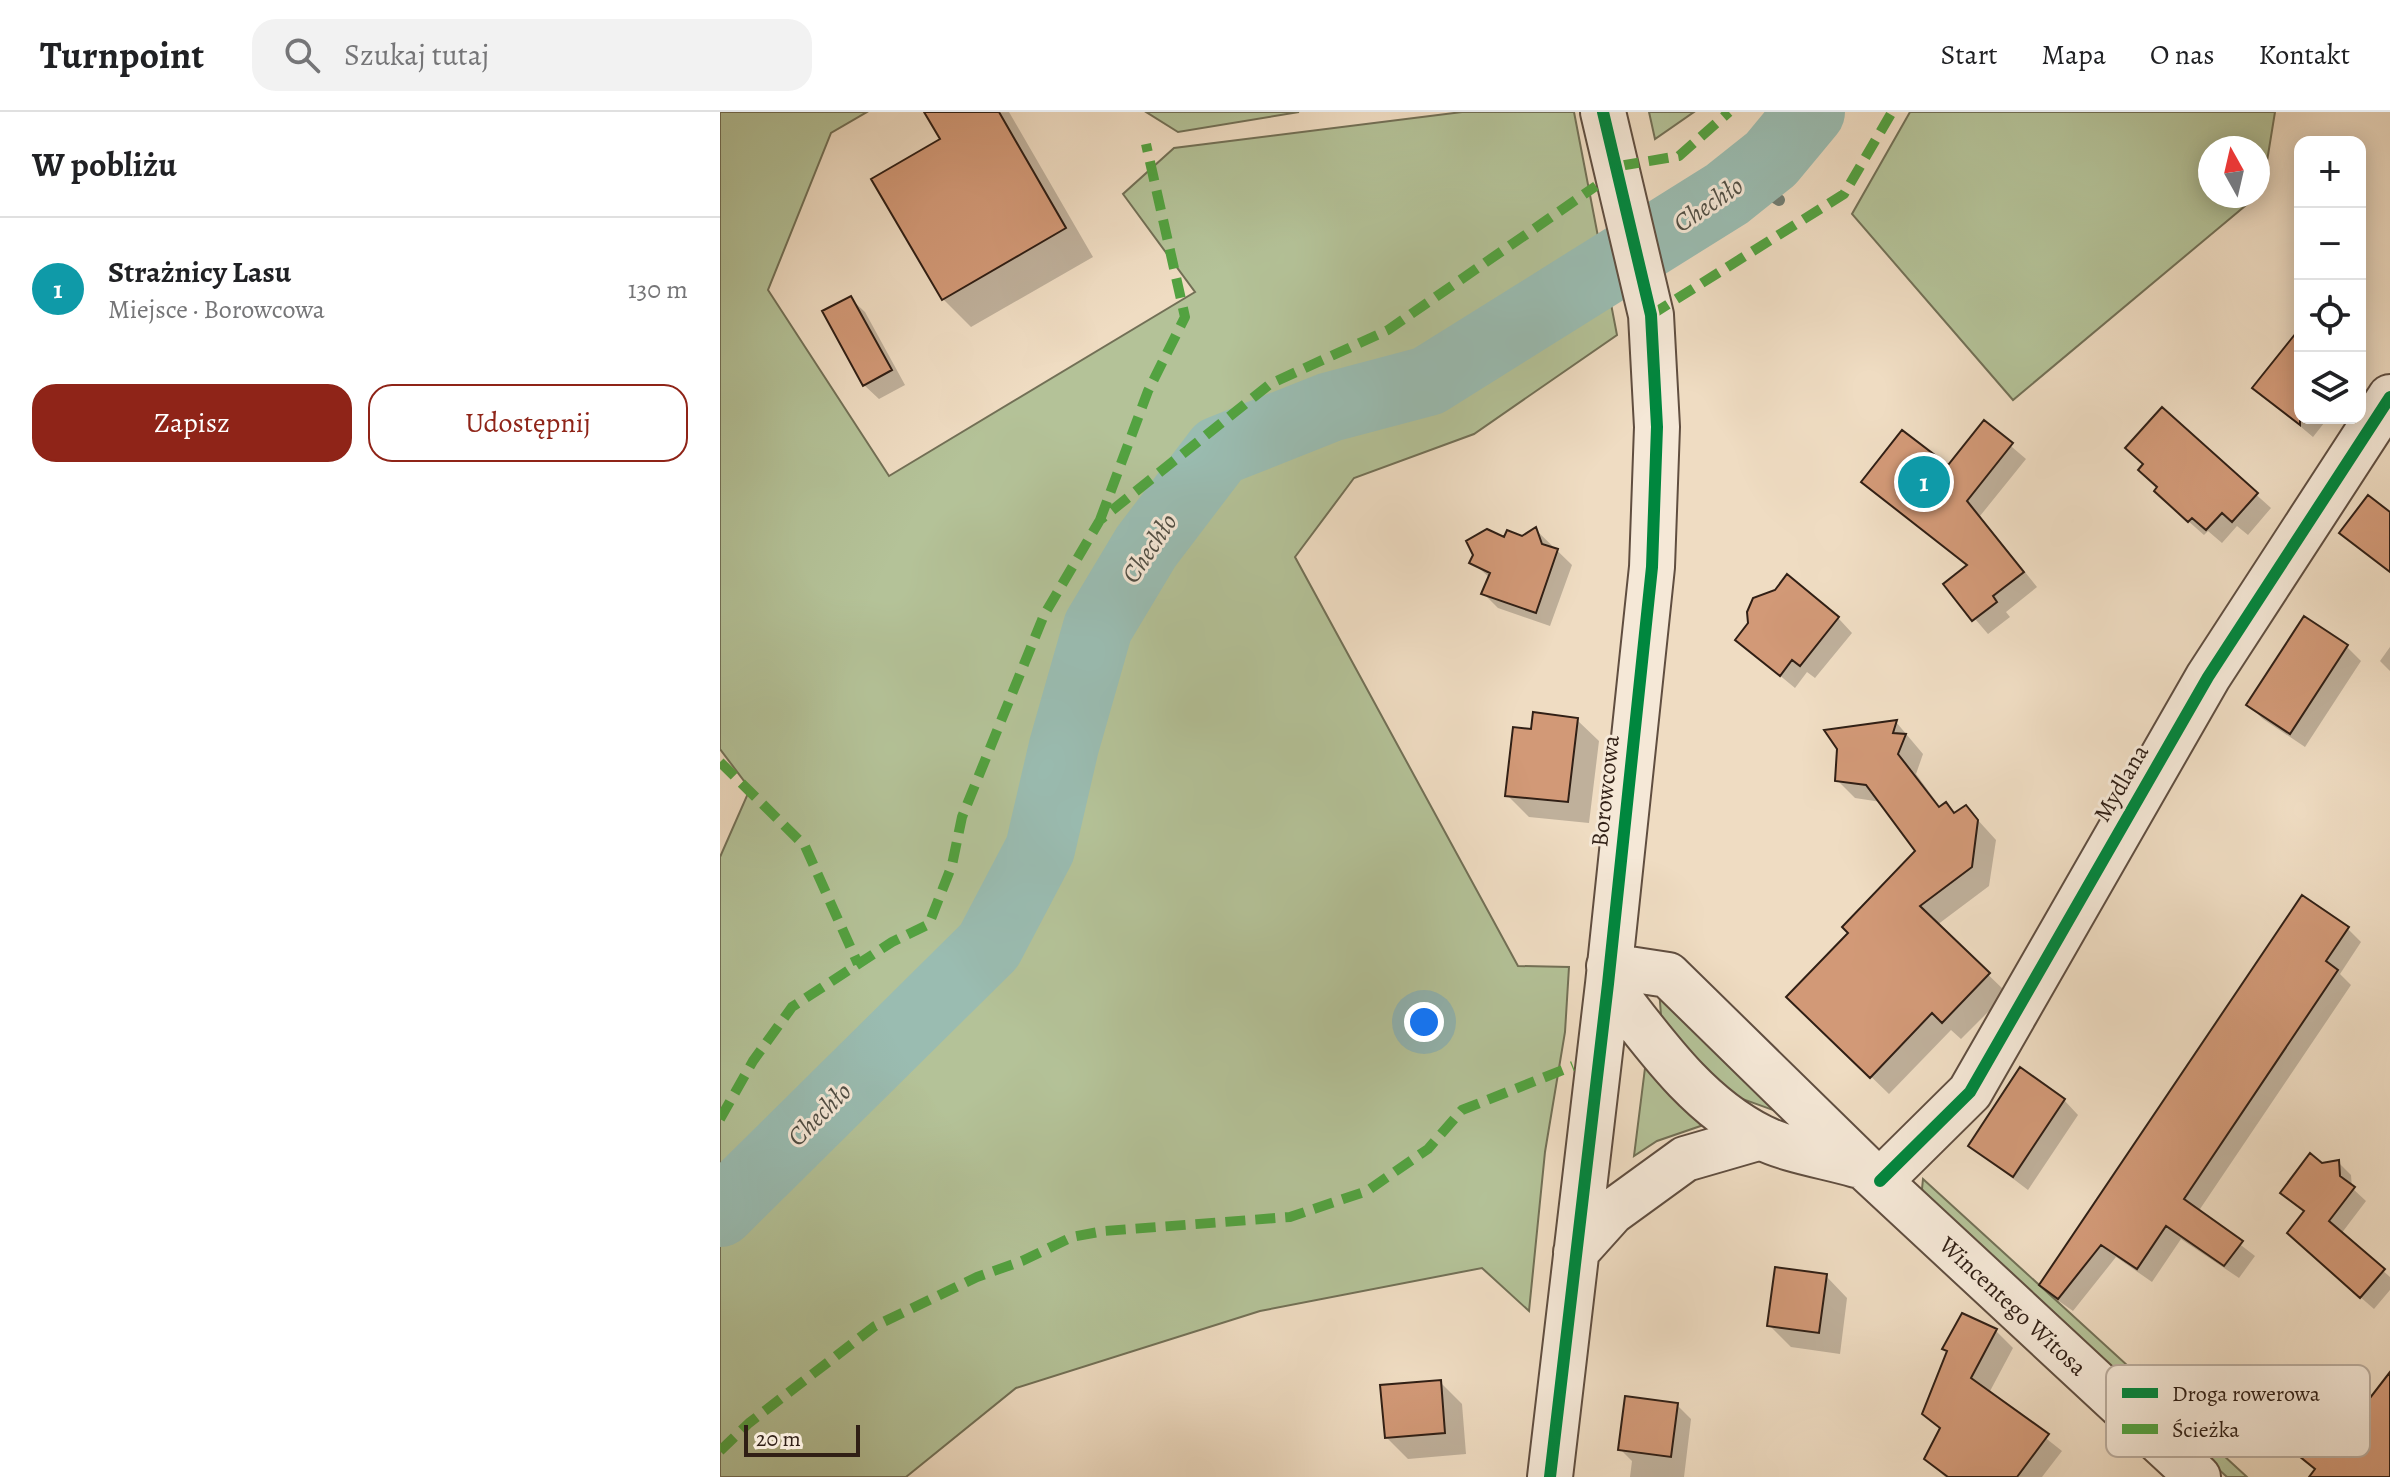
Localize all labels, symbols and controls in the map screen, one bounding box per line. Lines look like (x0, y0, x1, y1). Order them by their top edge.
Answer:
search box (252, 19, 812, 91)
text: Turnpoint (40, 29, 204, 81)
icon: search (280, 33, 324, 77)
text: Szukaj tutaj (344, 35, 489, 75)
text: Start (1941, 36, 1998, 74)
text: Mapa (2042, 36, 2106, 74)
text: O nas (2150, 36, 2215, 74)
text: Kontakt (2259, 36, 2350, 74)
north arrow (2198, 136, 2270, 208)
map controls (2294, 136, 2366, 424)
button: + (2294, 136, 2366, 208)
text: W pobliżu (32, 141, 177, 188)
water label: Chechło (1667, 168, 1750, 240)
button: − (2294, 208, 2366, 280)
text: Strażnicy Lasu (108, 252, 291, 292)
text: 1 (53, 272, 63, 307)
text: 130 m (628, 272, 688, 307)
button: locate (2294, 280, 2366, 352)
text: Miejsce · Borowcowa (108, 292, 325, 327)
button: layers (2294, 352, 2366, 424)
button: Zapisz (32, 384, 352, 462)
button: Udostępnij (368, 384, 688, 462)
pin: 1 (1898, 452, 1950, 512)
water label: Chechło (1113, 507, 1185, 590)
street label: Borowcowa (1583, 733, 1627, 848)
street label: Mydlana (2086, 738, 2156, 828)
your location (1404, 1002, 1444, 1042)
water label: Chechło (780, 1075, 859, 1154)
street label: Wincentego Witosa (1931, 1228, 2094, 1383)
legend (2106, 1365, 2370, 1457)
text: Droga rowerowa (2172, 1379, 2321, 1409)
text: Ścieżka (2172, 1415, 2240, 1445)
scale bar (744, 1421, 860, 1457)
text: 20 m (756, 1424, 801, 1454)

